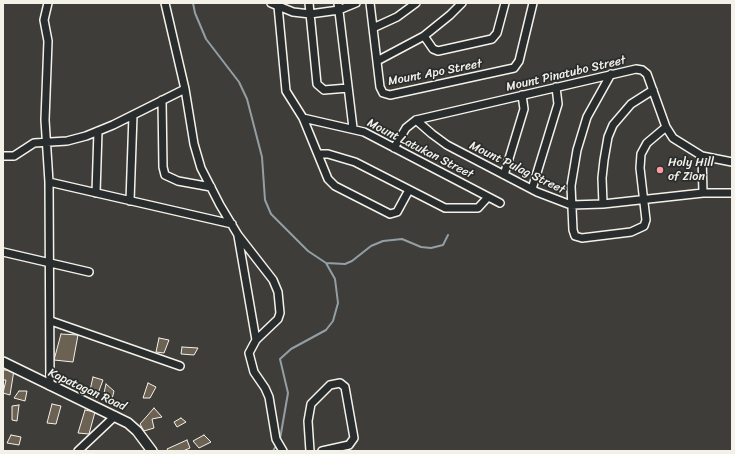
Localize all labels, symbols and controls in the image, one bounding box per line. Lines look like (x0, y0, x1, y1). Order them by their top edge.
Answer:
street label: Mount Pinatubo Street (505, 53, 627, 95)
street label: Mount Apo Street (387, 57, 483, 89)
street label: Mount Latukan Street (364, 116, 476, 182)
street label: Mount Pulag Street (467, 139, 567, 197)
place label: Holy Hill of Zion (668, 156, 714, 184)
marker: Holy Hill of Zion (655, 165, 665, 175)
street label: Kapatagan Road (46, 366, 128, 414)

